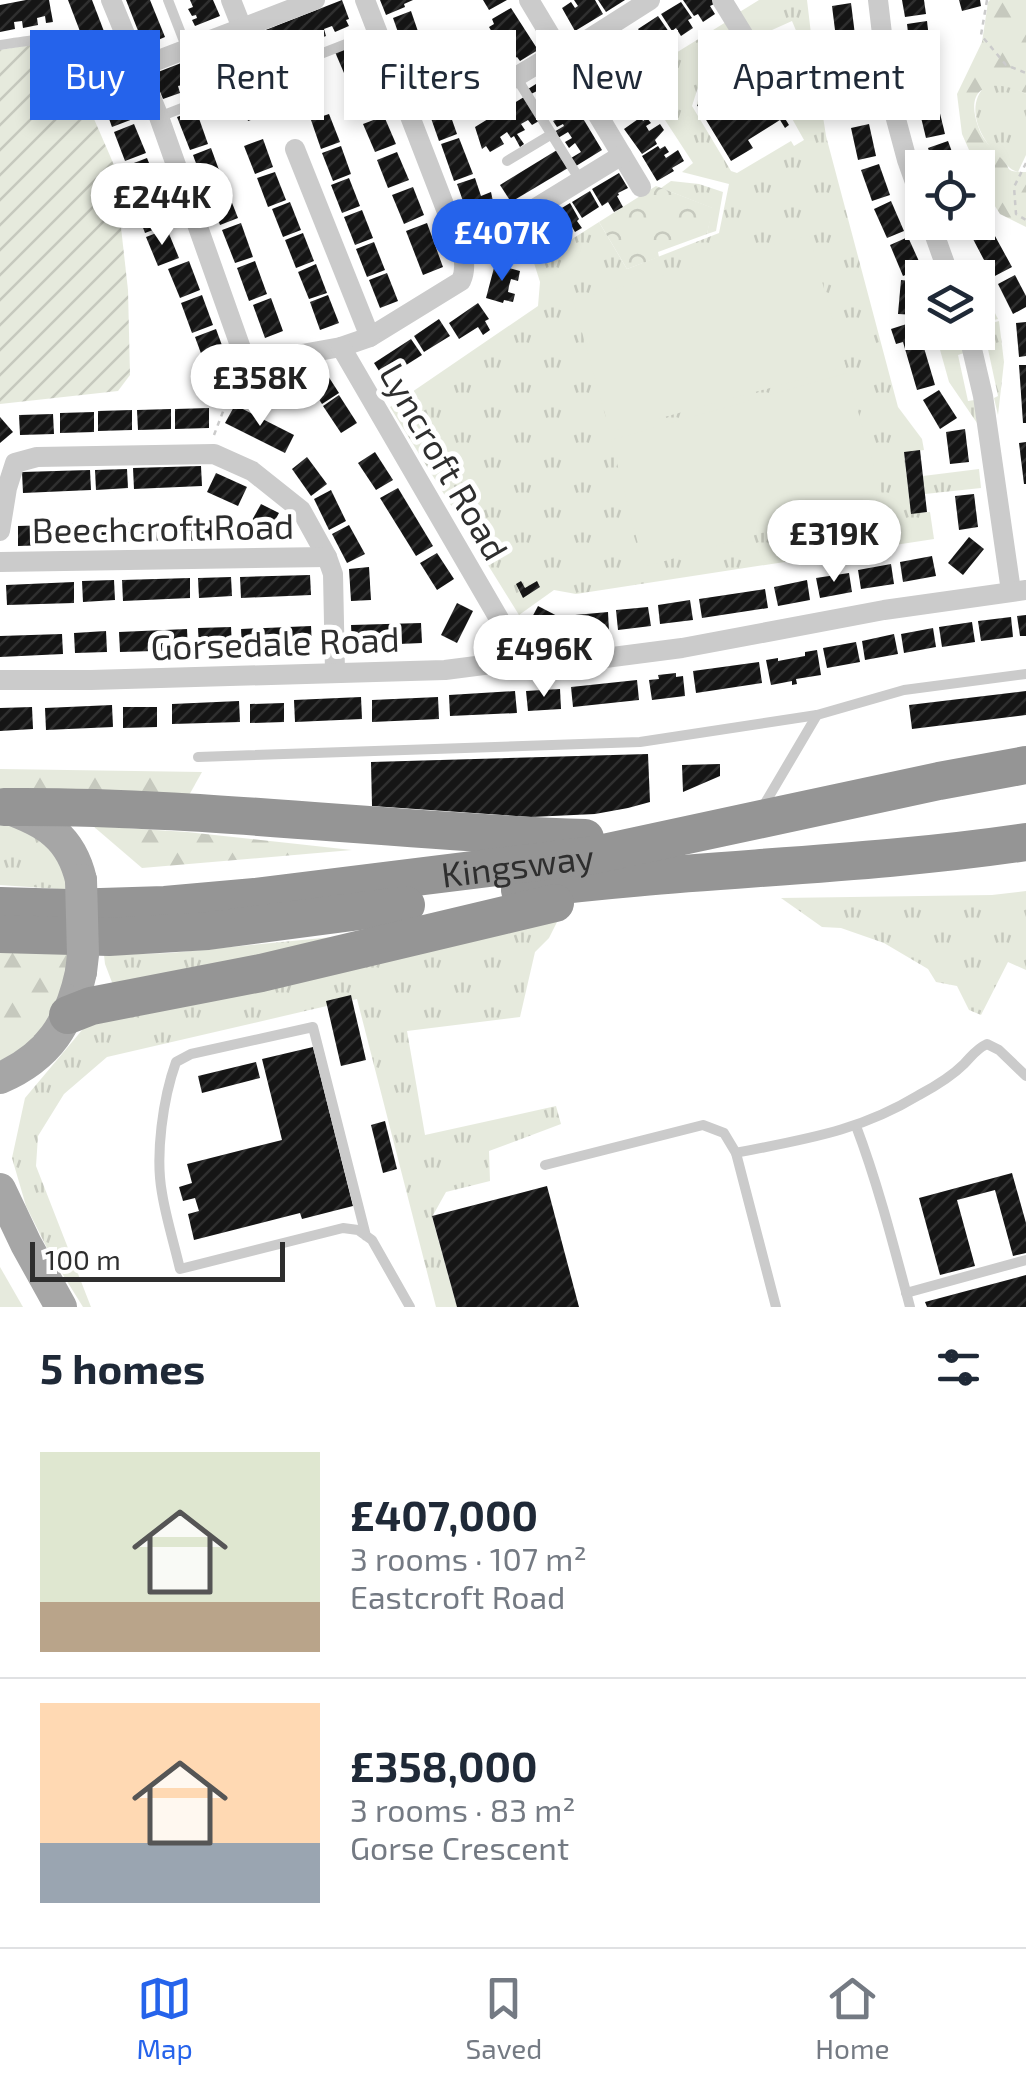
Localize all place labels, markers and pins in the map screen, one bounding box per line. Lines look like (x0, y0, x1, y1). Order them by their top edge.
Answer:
pin: £244K (92, 163, 232, 248)
pin: £407K (432, 199, 572, 284)
pin: £358K (190, 344, 330, 429)
pin: £319K (764, 500, 904, 585)
pin: £496K (474, 615, 614, 700)

